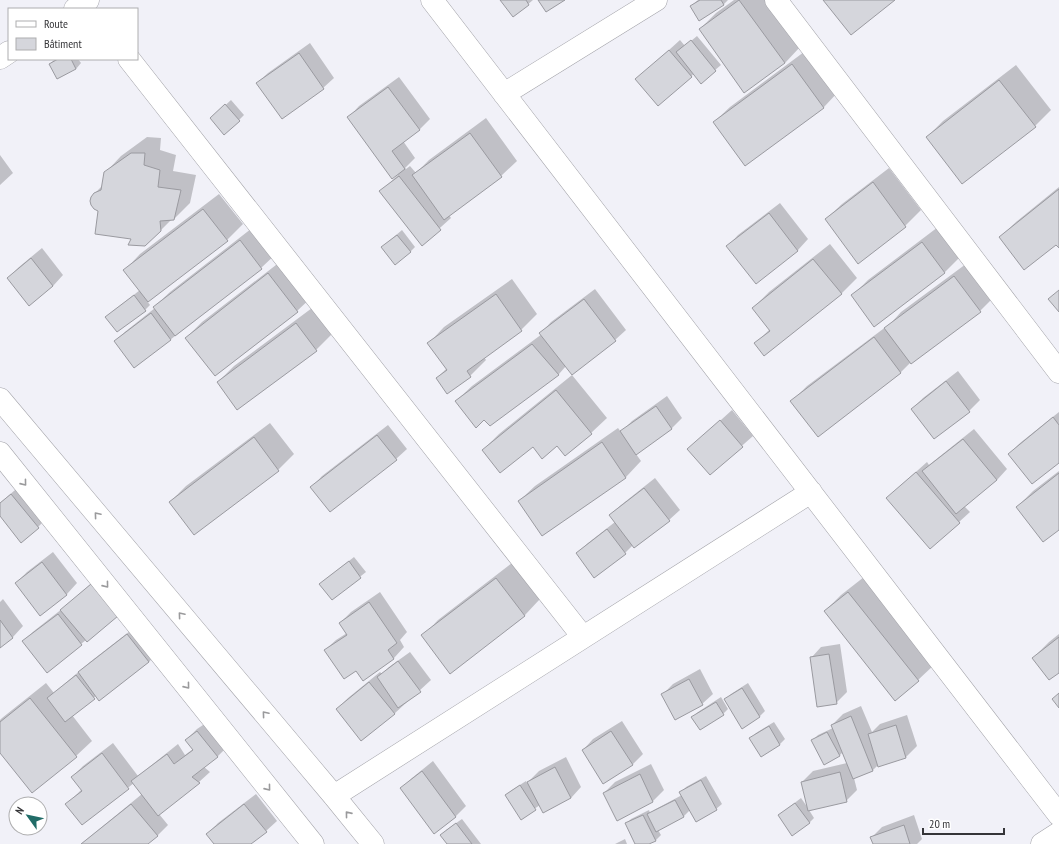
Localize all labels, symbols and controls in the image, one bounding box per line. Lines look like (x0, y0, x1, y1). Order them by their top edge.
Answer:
legend (8, 8, 138, 60)
text: Route (44, 16, 68, 31)
text: Bâtiment (44, 36, 82, 51)
one-way arrow (20, 479, 27, 486)
one-way arrow (95, 512, 102, 520)
one-way arrow (101, 580, 108, 587)
one-way arrow (179, 612, 186, 619)
one-way arrow (182, 682, 189, 689)
one-way arrow (262, 711, 269, 719)
one-way arrow (263, 783, 270, 790)
north arrow (8, 796, 48, 836)
text: N (12, 804, 27, 817)
scale bar (923, 810, 1004, 836)
one-way arrow (346, 811, 353, 818)
text: 20 m (929, 816, 950, 831)

